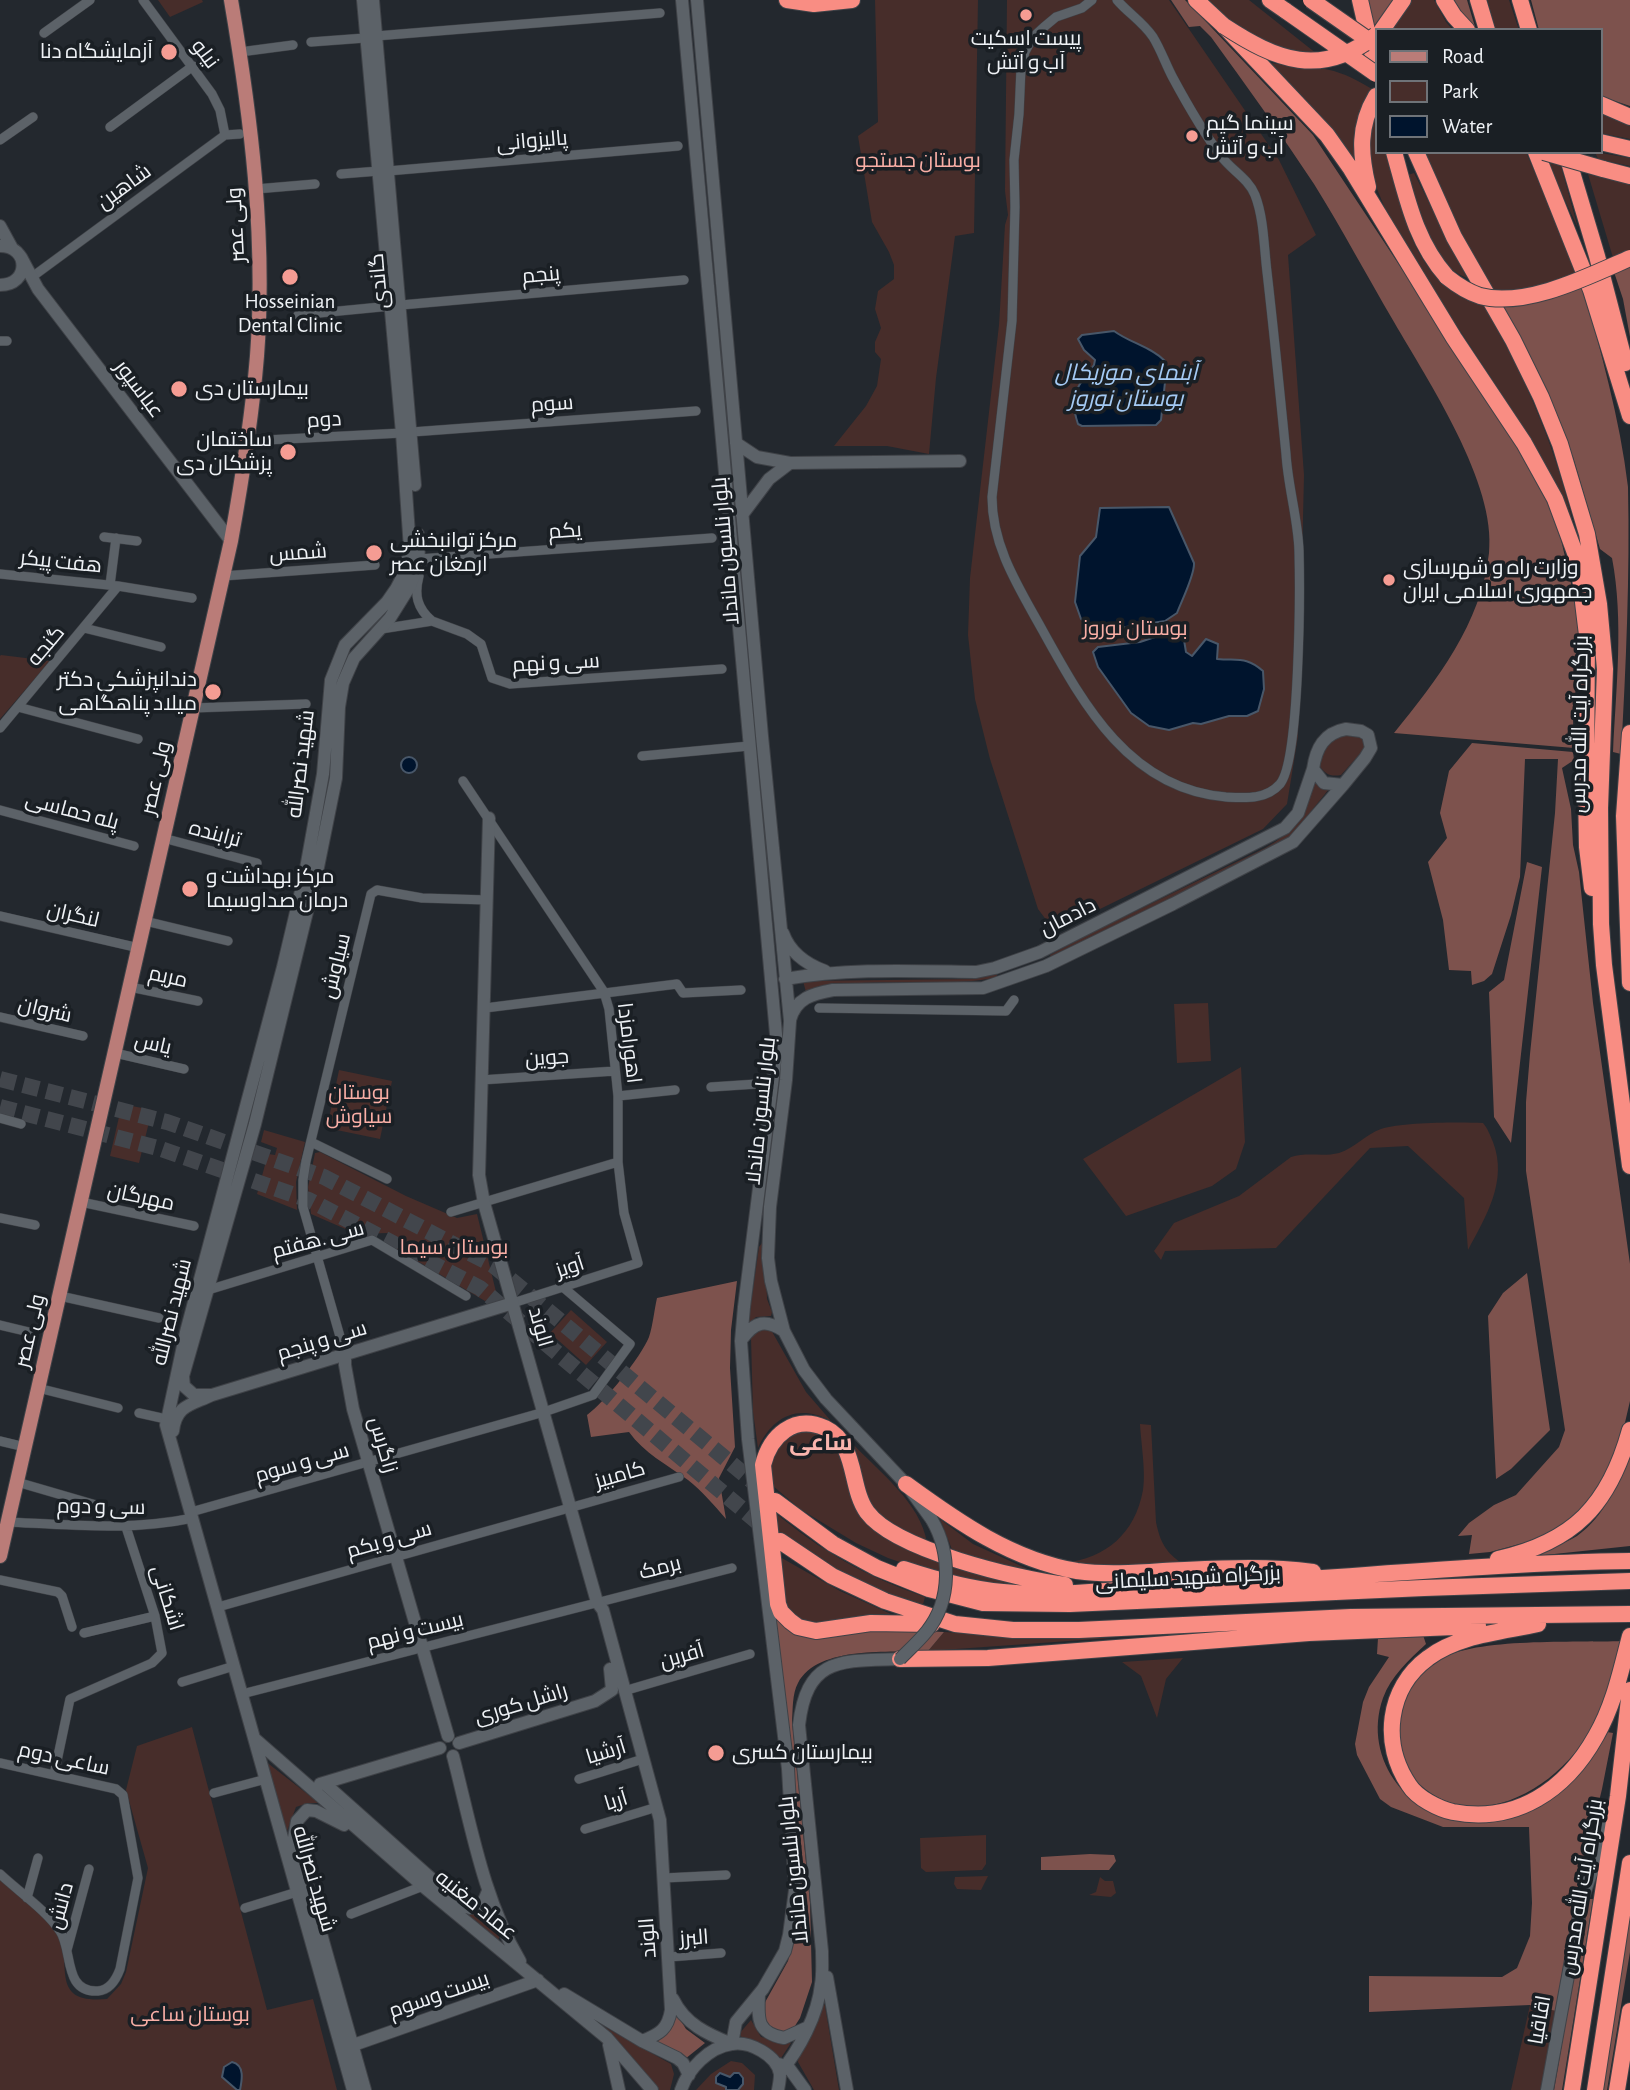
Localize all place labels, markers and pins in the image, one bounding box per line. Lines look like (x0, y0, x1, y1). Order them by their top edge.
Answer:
marker: پیست اسکیت آب و آتش (1018, 7, 1034, 23)
place label: پیست اسکیت آب و آتش (971, 26, 1081, 76)
place label: آزمایشگاه دنا (40, 39, 153, 65)
marker: آزمایشگاه دنا (159, 42, 179, 62)
place label: سینما گیم آب و آتش (1206, 111, 1294, 161)
marker: سینما گیم آب و آتش (1184, 128, 1200, 144)
marker: Hosseinian Dental Clinic (280, 267, 300, 287)
place label: Hosseinian Dental Clinic (238, 289, 342, 339)
place label: بیمارستان دی (195, 376, 309, 402)
marker: بیمارستان دی (169, 379, 189, 399)
place label: ساختمان پزشکان دی (176, 427, 272, 477)
marker: ساختمان پزشکان دی (278, 442, 298, 462)
place label: مرکز توانبخشی ارمغان عصر (390, 528, 517, 578)
marker: مرکز توانبخشی ارمغان عصر (364, 543, 384, 563)
place label: وزارت راه و شهرسازی جمهوری اسلامی ایران (1403, 555, 1592, 605)
marker: وزارت راه و شهرسازی جمهوری اسلامی ایران (1381, 572, 1397, 588)
place label: دندانپزشکی دکتر میلاد پناهگاهی (57, 667, 197, 717)
marker: دندانپزشکی دکتر میلاد پناهگاهی (203, 682, 223, 702)
place label: مرکز بهداشت و درمان صداوسیما (206, 864, 348, 914)
marker: مرکز بهداشت و درمان صداوسیما (180, 879, 200, 899)
place label: بیمارستان کسری (732, 1740, 873, 1766)
marker: بیمارستان کسری (706, 1743, 726, 1763)

